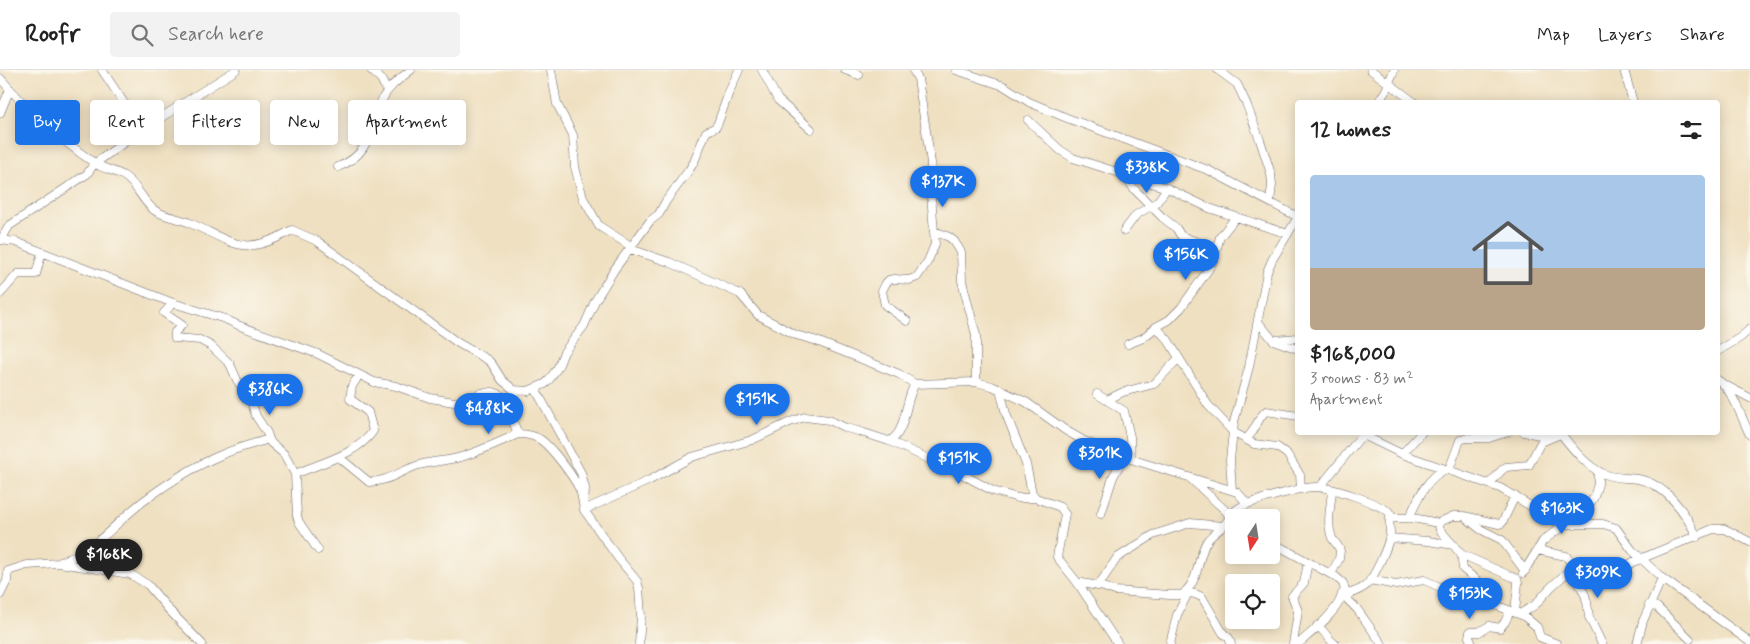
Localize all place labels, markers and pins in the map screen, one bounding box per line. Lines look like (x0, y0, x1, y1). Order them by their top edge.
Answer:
pin: $338K (1112, 152, 1182, 194)
pin: $137K (908, 166, 978, 208)
pin: $156K (1151, 238, 1221, 281)
pin: $386K (235, 374, 305, 416)
pin: $151K (722, 384, 792, 426)
pin: $488K (454, 392, 524, 435)
pin: $301K (1065, 438, 1135, 480)
pin: $151K (924, 442, 994, 485)
pin: $163K (1527, 492, 1597, 535)
pin: $168K (74, 538, 144, 581)
pin: $309K (1563, 556, 1633, 599)
pin: $153K (1435, 578, 1505, 620)

